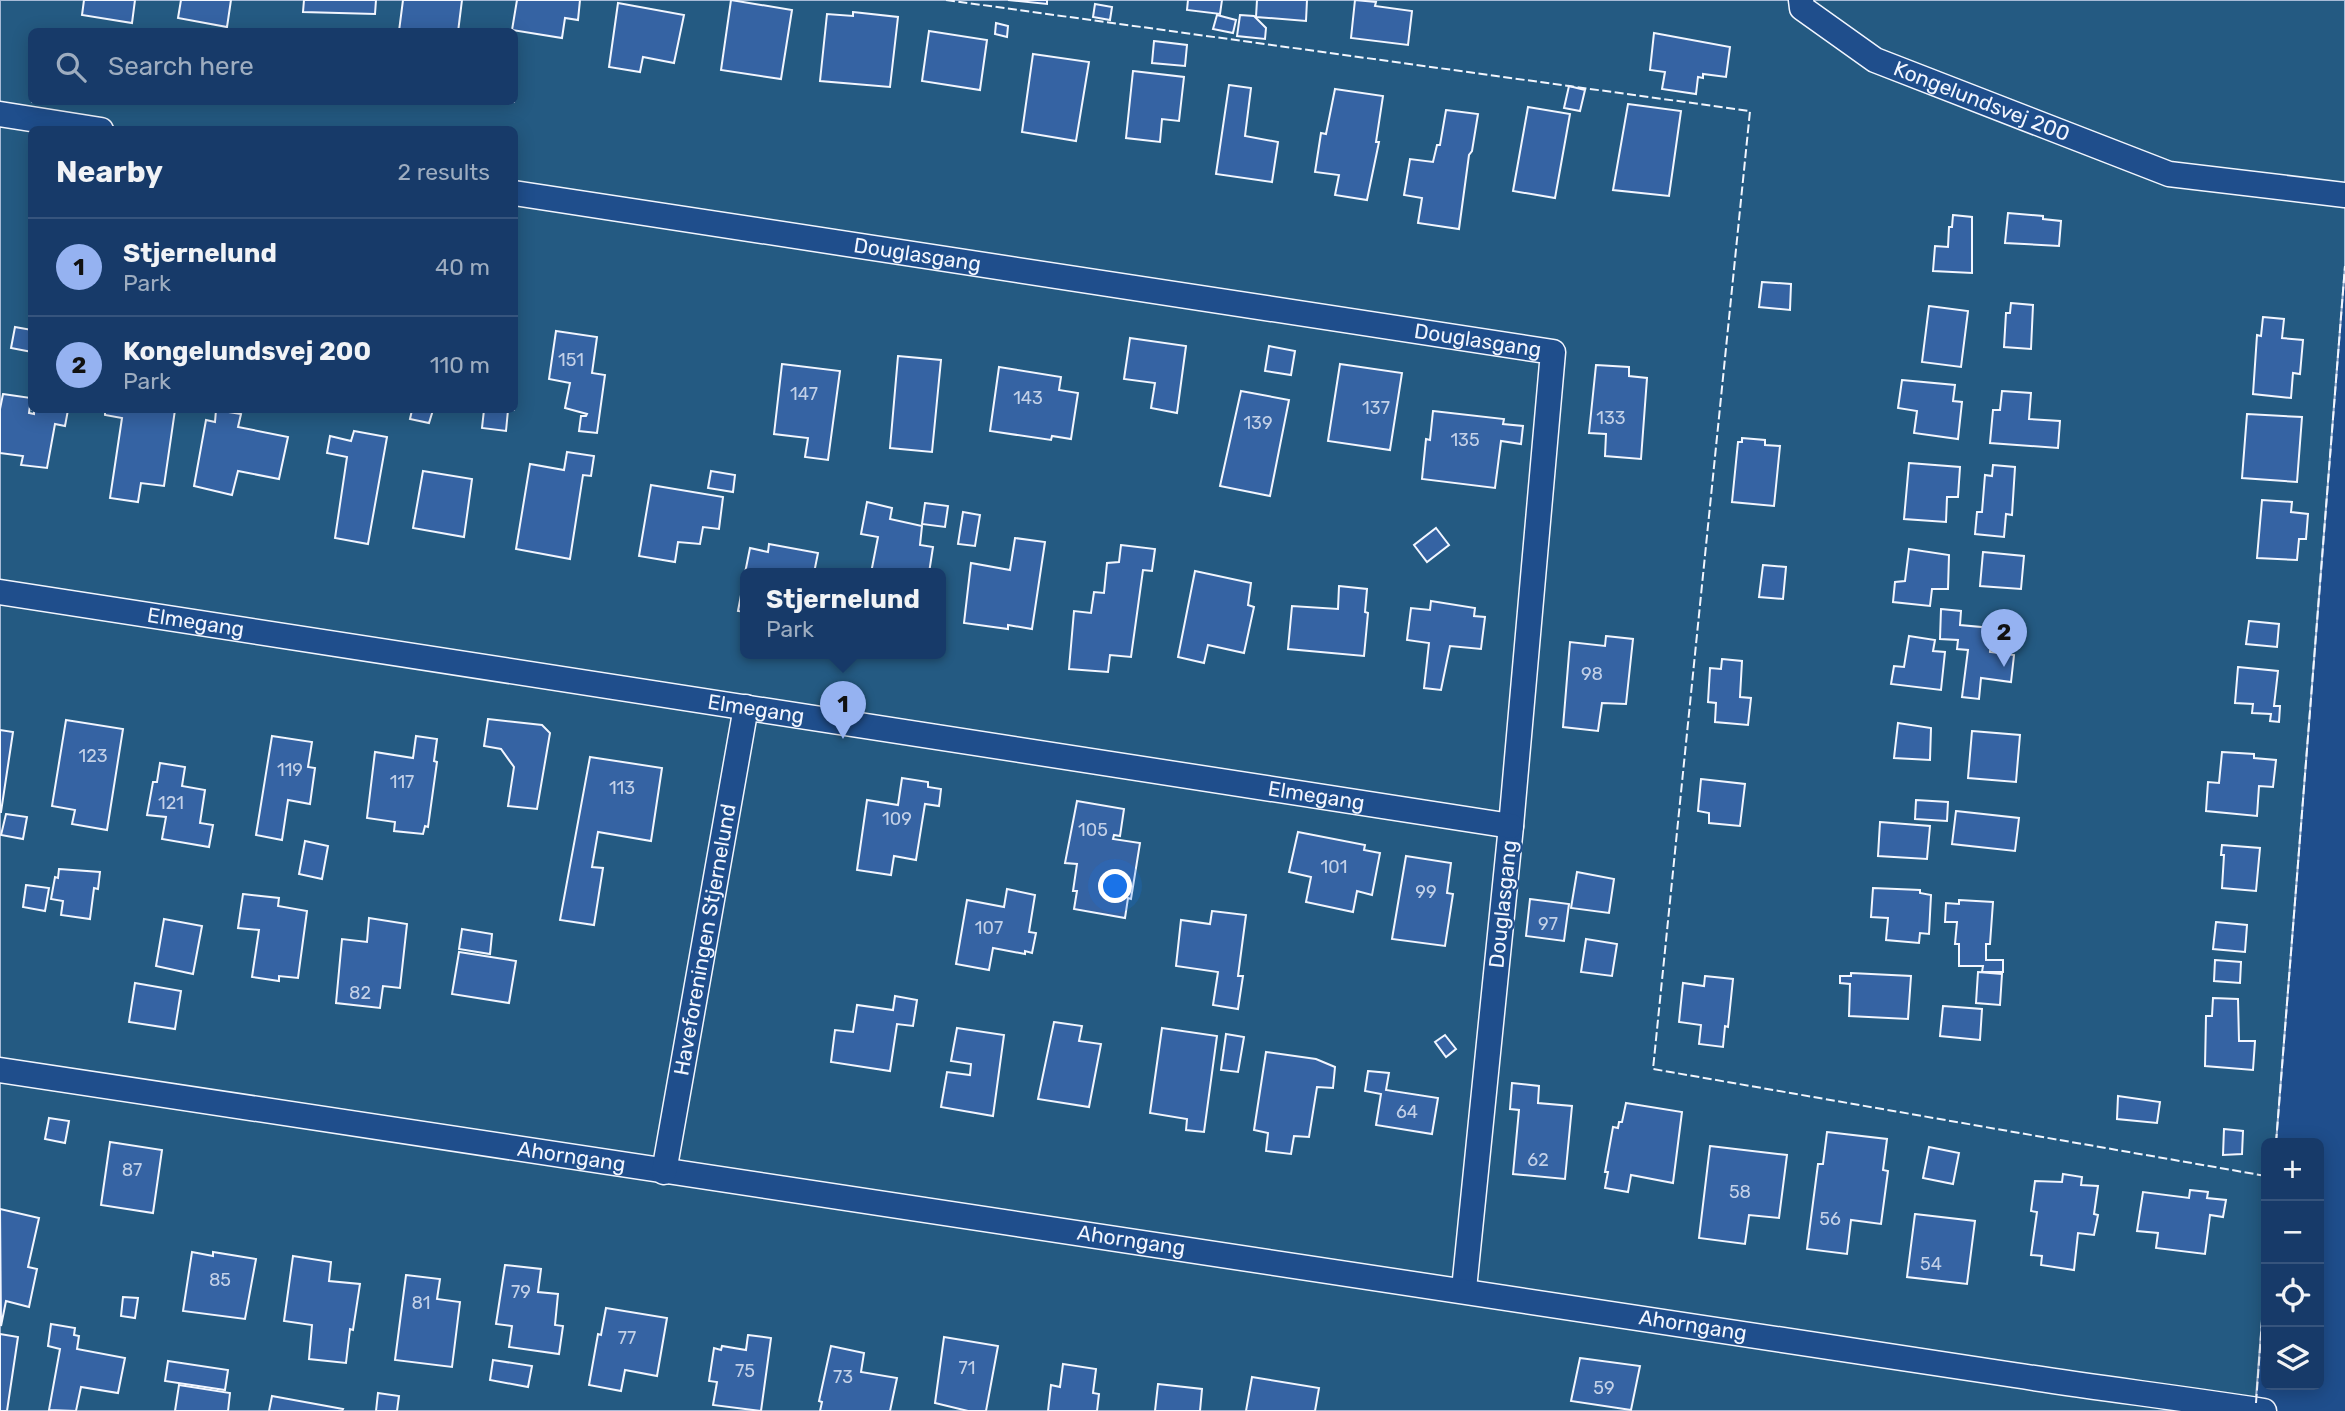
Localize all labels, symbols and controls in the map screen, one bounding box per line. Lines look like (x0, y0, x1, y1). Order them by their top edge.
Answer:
search box (28, 28, 518, 105)
icon: search (52, 48, 90, 86)
text: Search here (108, 51, 254, 82)
street label: Kongelundsvej 200 (1890, 55, 2073, 146)
text: Nearby (56, 154, 163, 190)
text: 2 results (398, 158, 490, 186)
street label: Douglasgang (852, 232, 983, 276)
text: Stjernelund (123, 238, 277, 269)
text: 1 (73, 253, 85, 281)
text: 40 m (435, 253, 490, 281)
text: Park (123, 269, 171, 297)
street label: Douglasgang (1412, 318, 1543, 362)
text: Kongelundsvej 200 (123, 336, 371, 367)
house number: 151 (558, 349, 584, 371)
text: 2 (72, 351, 86, 379)
text: 110 m (430, 351, 490, 379)
text: Park (123, 367, 171, 395)
house number: 147 (790, 383, 818, 405)
house number: 143 (1013, 387, 1043, 409)
house number: 137 (1362, 397, 1390, 419)
house number: 133 (1596, 407, 1626, 429)
house number: 139 (1243, 412, 1273, 434)
house number: 135 (1450, 429, 1480, 451)
popup (740, 568, 946, 659)
text: Stjernelund (766, 584, 920, 615)
street label: Elmegang (146, 602, 246, 642)
pin: 2 (1981, 609, 2027, 667)
text: Park (766, 615, 814, 643)
house number: 98 (1581, 663, 1603, 685)
pin: 1 (820, 681, 866, 739)
street label: Elmegang (706, 689, 806, 728)
house number: 123 (78, 745, 108, 767)
house number: 119 (277, 759, 303, 781)
house number: 117 (390, 771, 414, 793)
street label: Elmegang (1266, 776, 1367, 815)
house number: 113 (609, 777, 635, 799)
house number: 121 (158, 792, 184, 814)
street label: Haveforeningen Stjernelund (668, 802, 741, 1077)
house number: 109 (882, 808, 912, 830)
house number: 105 (1078, 819, 1108, 841)
street label: Douglasgang (1483, 839, 1522, 969)
house number: 101 (1321, 856, 1347, 878)
your location (1098, 869, 1132, 903)
house number: 99 (1415, 881, 1437, 903)
house number: 97 (1538, 913, 1558, 935)
house number: 107 (975, 917, 1003, 939)
house number: 82 (349, 982, 371, 1004)
house number: 64 (1396, 1101, 1418, 1123)
street label: Ahorngang (516, 1136, 627, 1177)
map controls (2261, 1138, 2324, 1390)
button: + (2261, 1138, 2324, 1201)
house number: 62 (1527, 1149, 1549, 1171)
house number: 87 (122, 1159, 142, 1181)
house number: 58 (1729, 1181, 1751, 1203)
button: − (2261, 1201, 2324, 1264)
house number: 56 (1819, 1208, 1841, 1230)
street label: Ahorngang (1076, 1219, 1187, 1260)
house number: 54 (1920, 1253, 1942, 1275)
button: locate (2261, 1264, 2324, 1327)
house number: 85 (209, 1269, 231, 1291)
house number: 79 (511, 1281, 531, 1303)
house number: 81 (411, 1292, 431, 1314)
street label: Ahorngang (1637, 1304, 1749, 1345)
house number: 77 (618, 1327, 636, 1349)
button: layers (2261, 1327, 2324, 1390)
house number: 71 (959, 1357, 975, 1379)
house number: 75 (735, 1360, 755, 1382)
house number: 73 (833, 1366, 853, 1388)
house number: 59 (1593, 1377, 1615, 1399)

